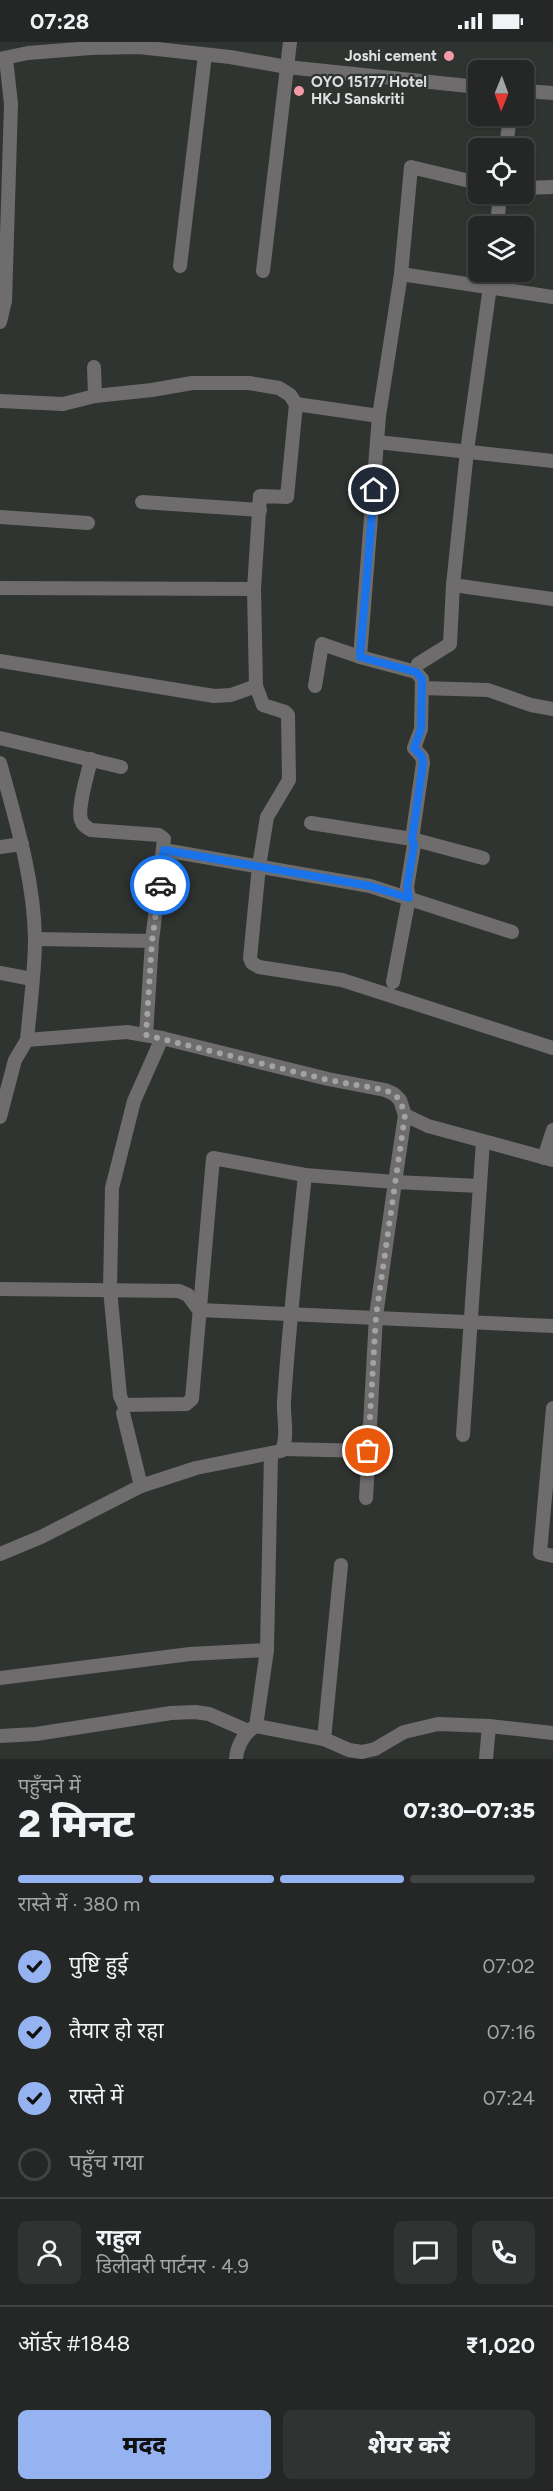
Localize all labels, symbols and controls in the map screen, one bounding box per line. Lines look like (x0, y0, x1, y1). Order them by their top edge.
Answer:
text: 07:28 (30, 8, 89, 35)
place label: Joshi cement (345, 47, 437, 65)
marker: Joshi cement (442, 49, 456, 63)
north arrow (468, 60, 534, 126)
map controls (468, 60, 534, 282)
place label: OYO 15177 Hotel HKJ Sanskriti (311, 73, 427, 108)
marker: OYO 15177 Hotel HKJ Sanskriti (292, 84, 306, 98)
button: locate (468, 138, 534, 204)
button: layers (468, 216, 534, 282)
pin (348, 464, 399, 515)
icon: home (357, 473, 390, 506)
courier (130, 855, 190, 915)
icon: car (144, 869, 177, 902)
pin (342, 1425, 393, 1476)
icon: bag (351, 1434, 384, 1467)
text: पहुँचने में (18, 1774, 81, 1798)
text: 07:30–07:35 (403, 1797, 535, 1824)
text: 2 मिनट (18, 1800, 134, 1847)
text: रास्ते में · 380 m (18, 1892, 140, 1916)
icon: check (18, 1950, 51, 1983)
text: पुष्टि हुई (69, 1951, 128, 1978)
text: 07:02 (482, 1954, 535, 1978)
icon: check (18, 2016, 51, 2049)
text: तैयार हो रहा (69, 2017, 164, 2044)
text: 07:16 (487, 2020, 535, 2044)
icon: check (18, 2082, 51, 2115)
text: रास्ते में (69, 2083, 123, 2110)
text: 07:24 (483, 2086, 535, 2110)
text: पहुँच गया (69, 2149, 143, 2176)
button: person (18, 2221, 81, 2284)
button: chat (394, 2221, 457, 2284)
button: phone (472, 2221, 535, 2284)
text: राहुल (96, 2224, 141, 2251)
text: डिलीवरी पार्टनर · 4.9 (96, 2254, 249, 2278)
text: ऑर्डर #1848 (18, 2330, 130, 2357)
text: ₹1,020 (466, 2332, 535, 2359)
button: मदद (18, 2410, 271, 2479)
button: शेयर करें (283, 2410, 535, 2479)

